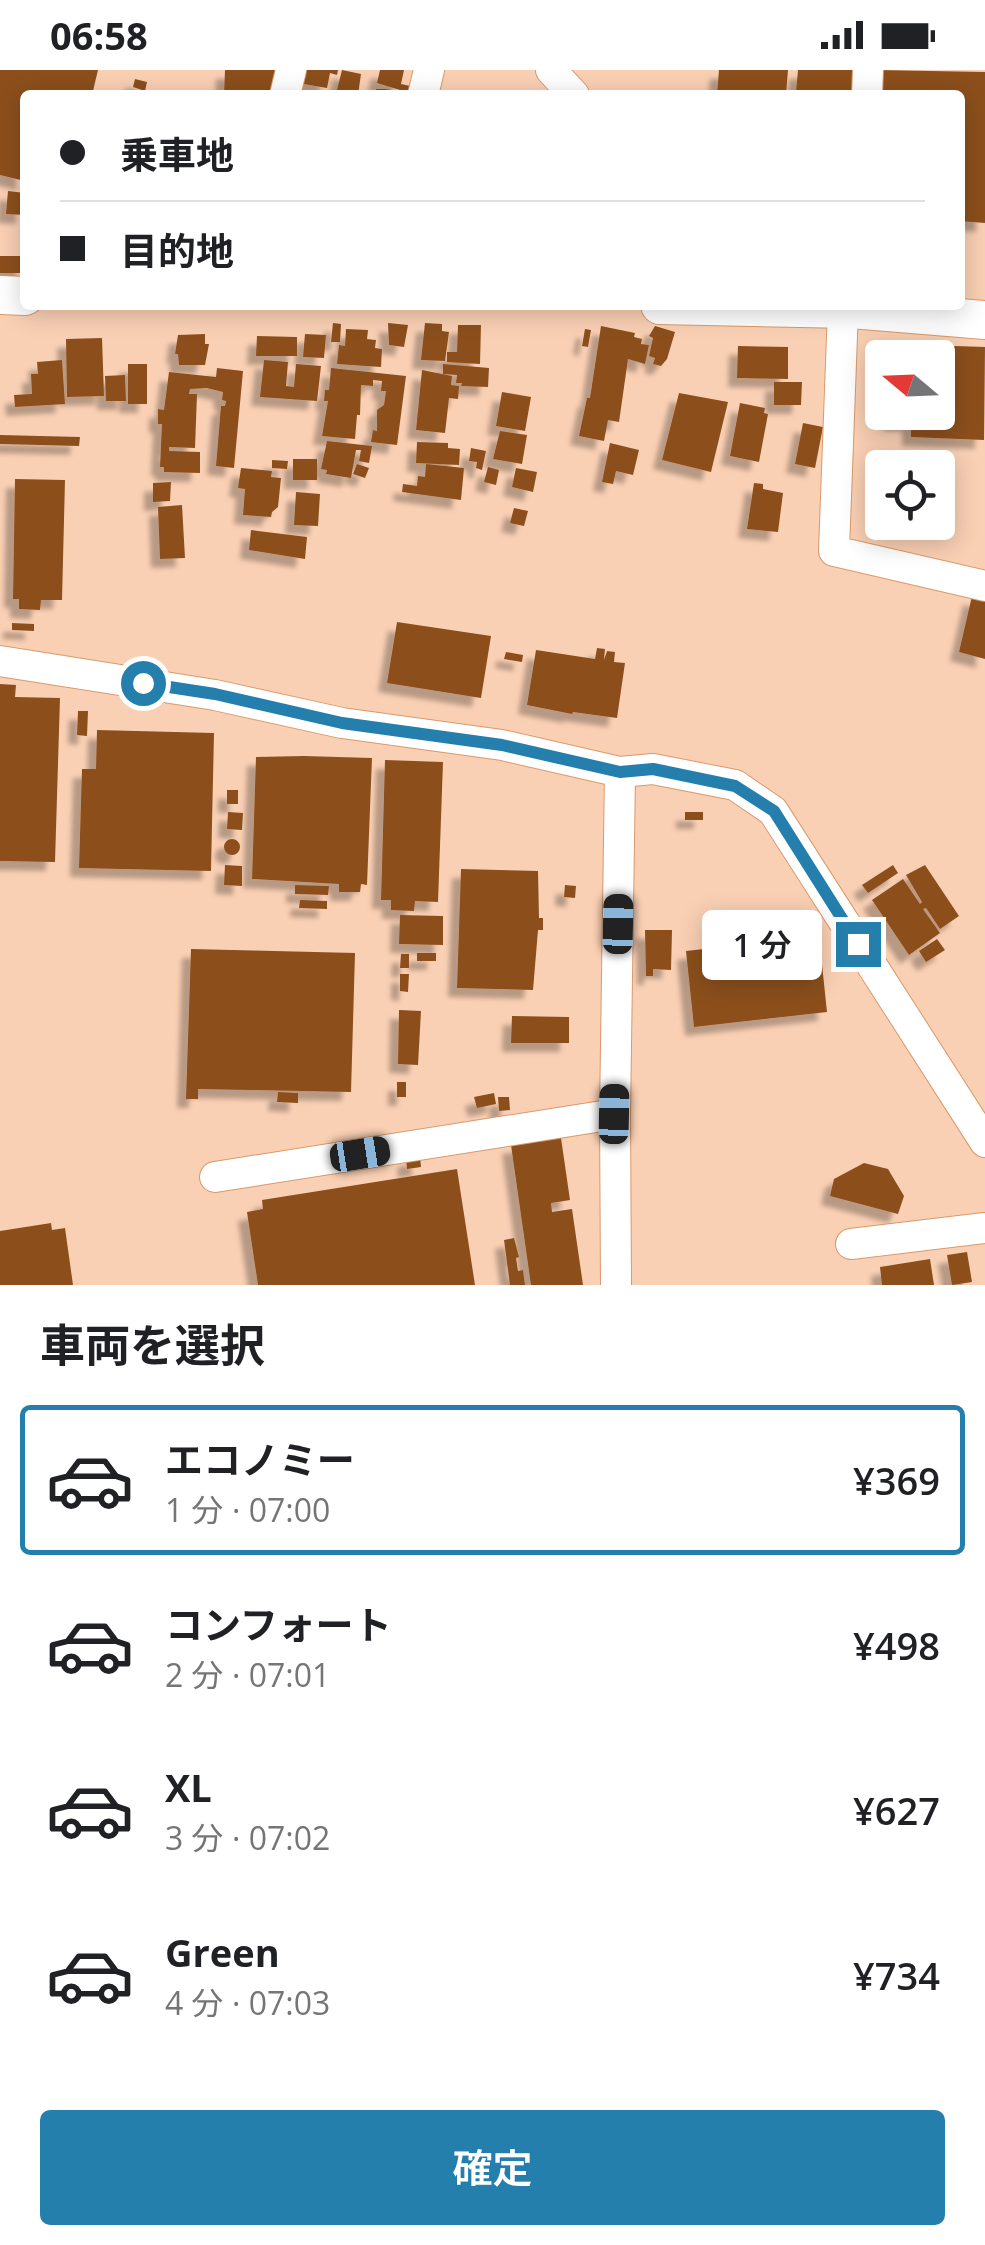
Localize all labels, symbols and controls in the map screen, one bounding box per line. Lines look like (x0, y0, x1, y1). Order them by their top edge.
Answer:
text: 06:58 (50, 9, 148, 61)
text: 乗車地 (120, 128, 234, 180)
text: 目的地 (120, 224, 234, 276)
north arrow (865, 340, 955, 430)
map controls (865, 340, 955, 540)
button: locate (865, 450, 955, 540)
route start (121, 661, 166, 706)
car (602, 894, 634, 954)
callout: 1 分 (703, 909, 823, 979)
route end (836, 922, 881, 967)
text: 1 分 (733, 923, 791, 966)
car (598, 1084, 630, 1144)
car (328, 1134, 392, 1174)
text: 車両を選択 (40, 1314, 265, 1375)
text: エコノミー (165, 1433, 355, 1485)
icon: car (45, 1435, 135, 1525)
text: ¥369 (853, 1454, 940, 1506)
text: 1 分 · 07:00 (165, 1488, 330, 1531)
text: コンフォート (165, 1598, 392, 1650)
icon: car (45, 1600, 135, 1690)
text: ¥498 (853, 1619, 940, 1671)
text: 2 分 · 07:01 (165, 1653, 330, 1696)
text: XL (165, 1761, 212, 1813)
icon: car (45, 1765, 135, 1855)
text: ¥627 (853, 1784, 940, 1836)
text: 3 分 · 07:02 (165, 1816, 330, 1859)
text: Green (165, 1926, 280, 1978)
icon: car (45, 1930, 135, 2020)
text: ¥734 (853, 1949, 940, 2001)
text: 4 分 · 07:03 (165, 1981, 330, 2024)
button: 確定 (40, 2110, 945, 2225)

